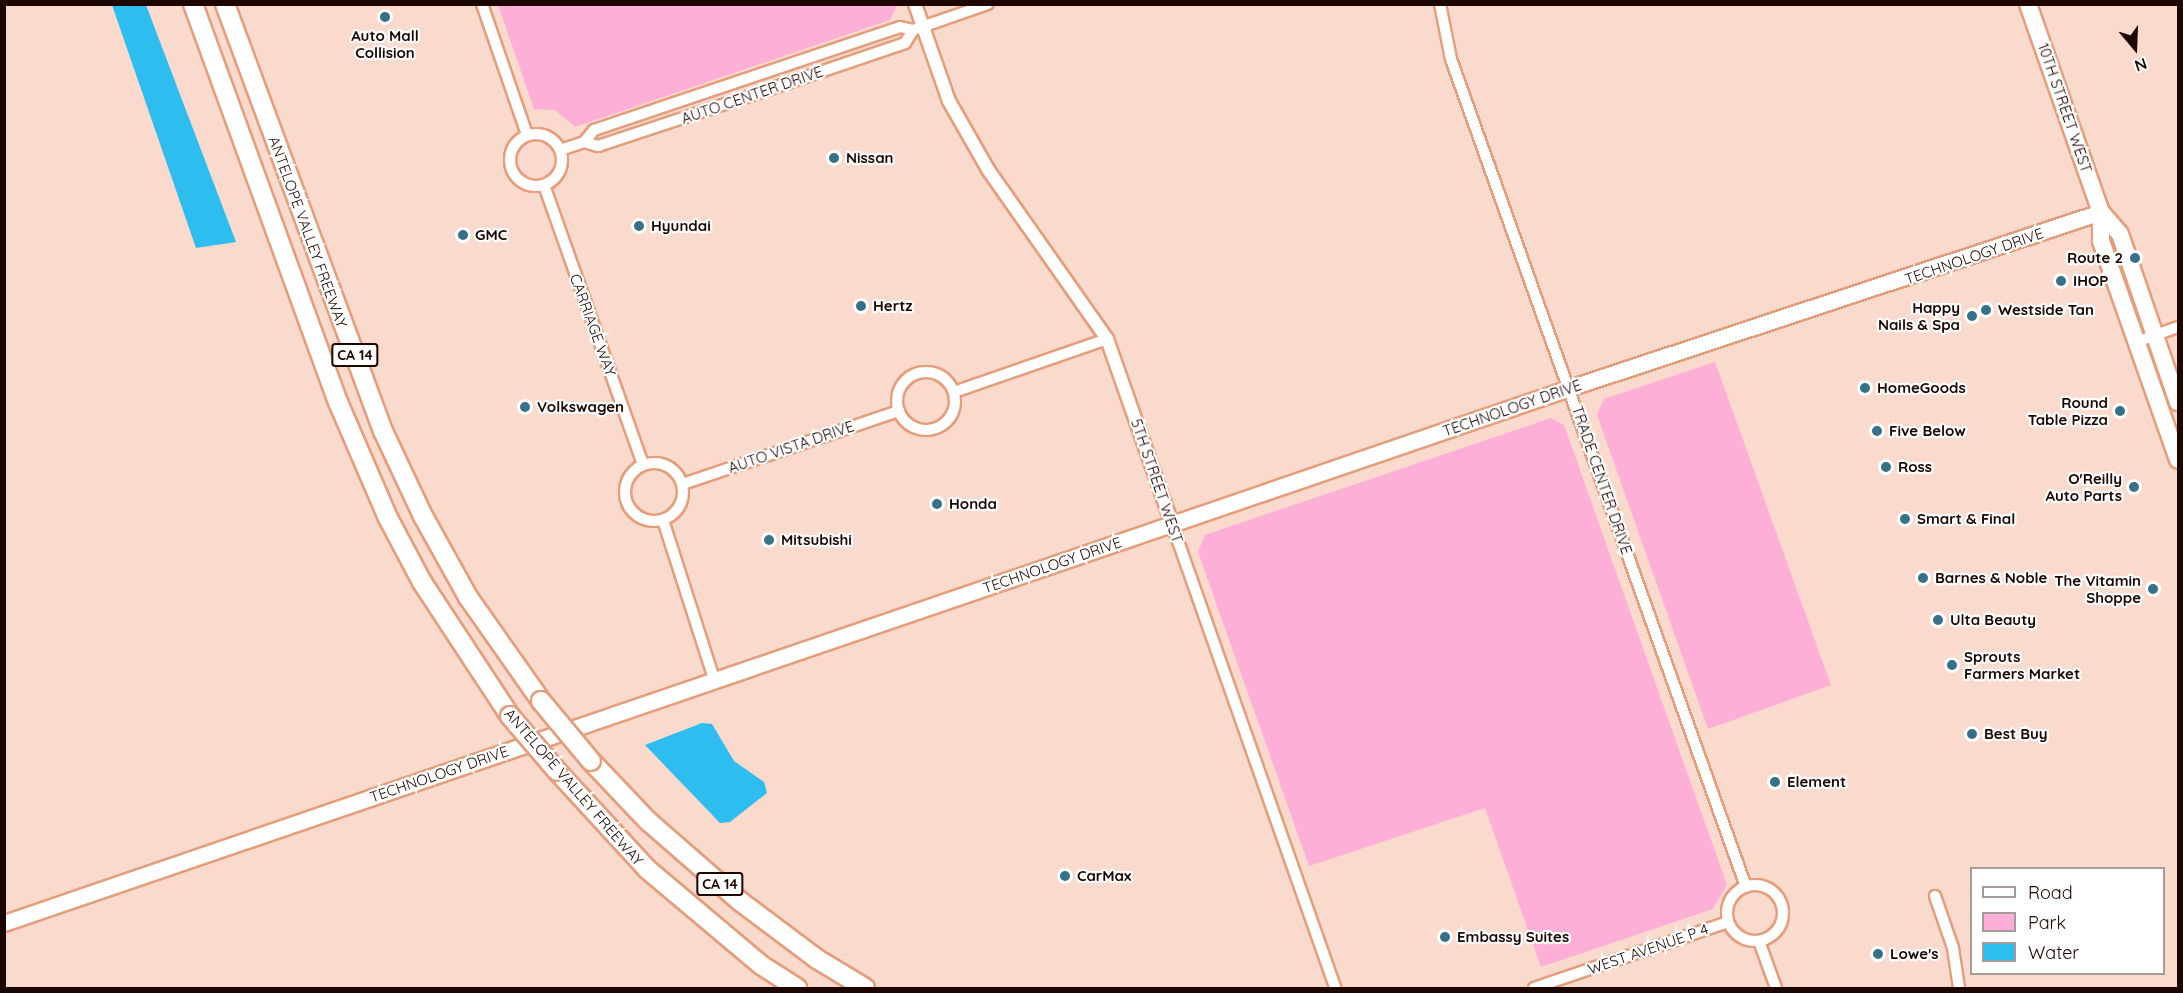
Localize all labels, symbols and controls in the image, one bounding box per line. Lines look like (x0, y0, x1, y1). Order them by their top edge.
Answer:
marker: Auto Mall Collision (378, 10, 392, 24)
north arrow (2105, 18, 2165, 78)
place label: Auto Mall Collision (351, 26, 419, 61)
street label: 10TH STREET WEST (2034, 41, 2096, 175)
text: N (2132, 54, 2150, 76)
street label: AUTO CENTER DRIVE (679, 62, 825, 128)
street label: ANTELOPE VALLEY FREEWAY (265, 134, 351, 330)
place label: Nissan (846, 149, 894, 167)
marker: Nissan (827, 151, 841, 165)
place label: Hyundai (651, 217, 711, 235)
marker: Hyundai (632, 219, 646, 233)
street label: TECHNOLOGY DRIVE (1902, 224, 2046, 288)
place label: GMC (475, 226, 507, 244)
marker: GMC (456, 228, 470, 242)
place label: Route 2 (2067, 249, 2123, 267)
marker: Route 2 (2128, 251, 2142, 265)
street label: CARRIAGE WAY (566, 271, 620, 379)
place label: IHOP (2073, 272, 2108, 290)
marker: IHOP (2054, 274, 2068, 288)
place label: Hertz (873, 297, 913, 315)
place label: Happy Nails & Spa (1878, 298, 1960, 333)
marker: Hertz (854, 299, 868, 313)
place label: Westside Tan (1998, 301, 2094, 319)
marker: Westside Tan (1979, 303, 1993, 317)
marker: Happy Nails & Spa (1965, 309, 1979, 323)
road number: CA 14 (331, 344, 379, 366)
street label: TECHNOLOGY DRIVE (1440, 376, 1584, 440)
place label: HomeGoods (1877, 379, 1966, 397)
marker: HomeGoods (1858, 381, 1872, 395)
place label: Round Table Pizza (2028, 393, 2108, 428)
place label: Volkswagen (537, 398, 624, 416)
marker: Volkswagen (518, 400, 532, 414)
street label: TRADE CENTER DRIVE (1568, 403, 1636, 557)
marker: Round Table Pizza (2113, 404, 2127, 418)
street label: 5TH STREET WEST (1127, 416, 1187, 546)
street label: AUTO VISTA DRIVE (726, 417, 856, 477)
place label: Five Below (1889, 422, 1966, 440)
marker: Five Below (1870, 424, 1884, 438)
place label: Ross (1898, 458, 1932, 476)
marker: Ross (1879, 460, 1893, 474)
place label: O'Reilly Auto Parts (2046, 469, 2122, 504)
marker: O'Reilly Auto Parts (2127, 480, 2141, 494)
place label: Honda (949, 495, 997, 513)
marker: Honda (930, 497, 944, 511)
place label: Smart & Final (1917, 510, 2015, 528)
marker: Smart & Final (1898, 512, 1912, 526)
place label: Mitsubishi (781, 531, 852, 549)
marker: Mitsubishi (762, 533, 776, 547)
street label: TECHNOLOGY DRIVE (980, 533, 1124, 597)
place label: Barnes & Noble (1935, 569, 2047, 587)
marker: Barnes & Noble (1916, 571, 1930, 585)
place label: The Vitamin Shoppe (2054, 571, 2141, 606)
marker: The Vitamin Shoppe (2146, 582, 2160, 596)
place label: Ulta Beauty (1950, 611, 2036, 629)
marker: Ulta Beauty (1931, 613, 1945, 627)
place label: Sprouts Farmers Market (1964, 647, 2080, 682)
marker: Sprouts Farmers Market (1945, 658, 1959, 672)
street label: ANTELOPE VALLEY FREEWAY (501, 705, 647, 869)
place label: Best Buy (1984, 725, 2048, 743)
marker: Best Buy (1965, 727, 1979, 741)
street label: TECHNOLOGY DRIVE (367, 742, 511, 806)
place label: Element (1787, 773, 1846, 791)
marker: Element (1768, 775, 1782, 789)
place label: CarMax (1077, 867, 1131, 885)
legend (1970, 867, 2165, 975)
marker: CarMax (1058, 869, 1072, 883)
road number: CA 14 (696, 873, 744, 895)
text: Road (2028, 881, 2073, 904)
text: Park (2028, 911, 2066, 934)
street label: WEST AVENUE P 4 (1585, 920, 1711, 978)
place label: Embassy Suites (1457, 928, 1569, 946)
marker: Embassy Suites (1438, 930, 1452, 944)
text: Water (2028, 941, 2079, 964)
place label: Lowe's (1890, 945, 1939, 963)
marker: Lowe's (1871, 947, 1885, 961)

